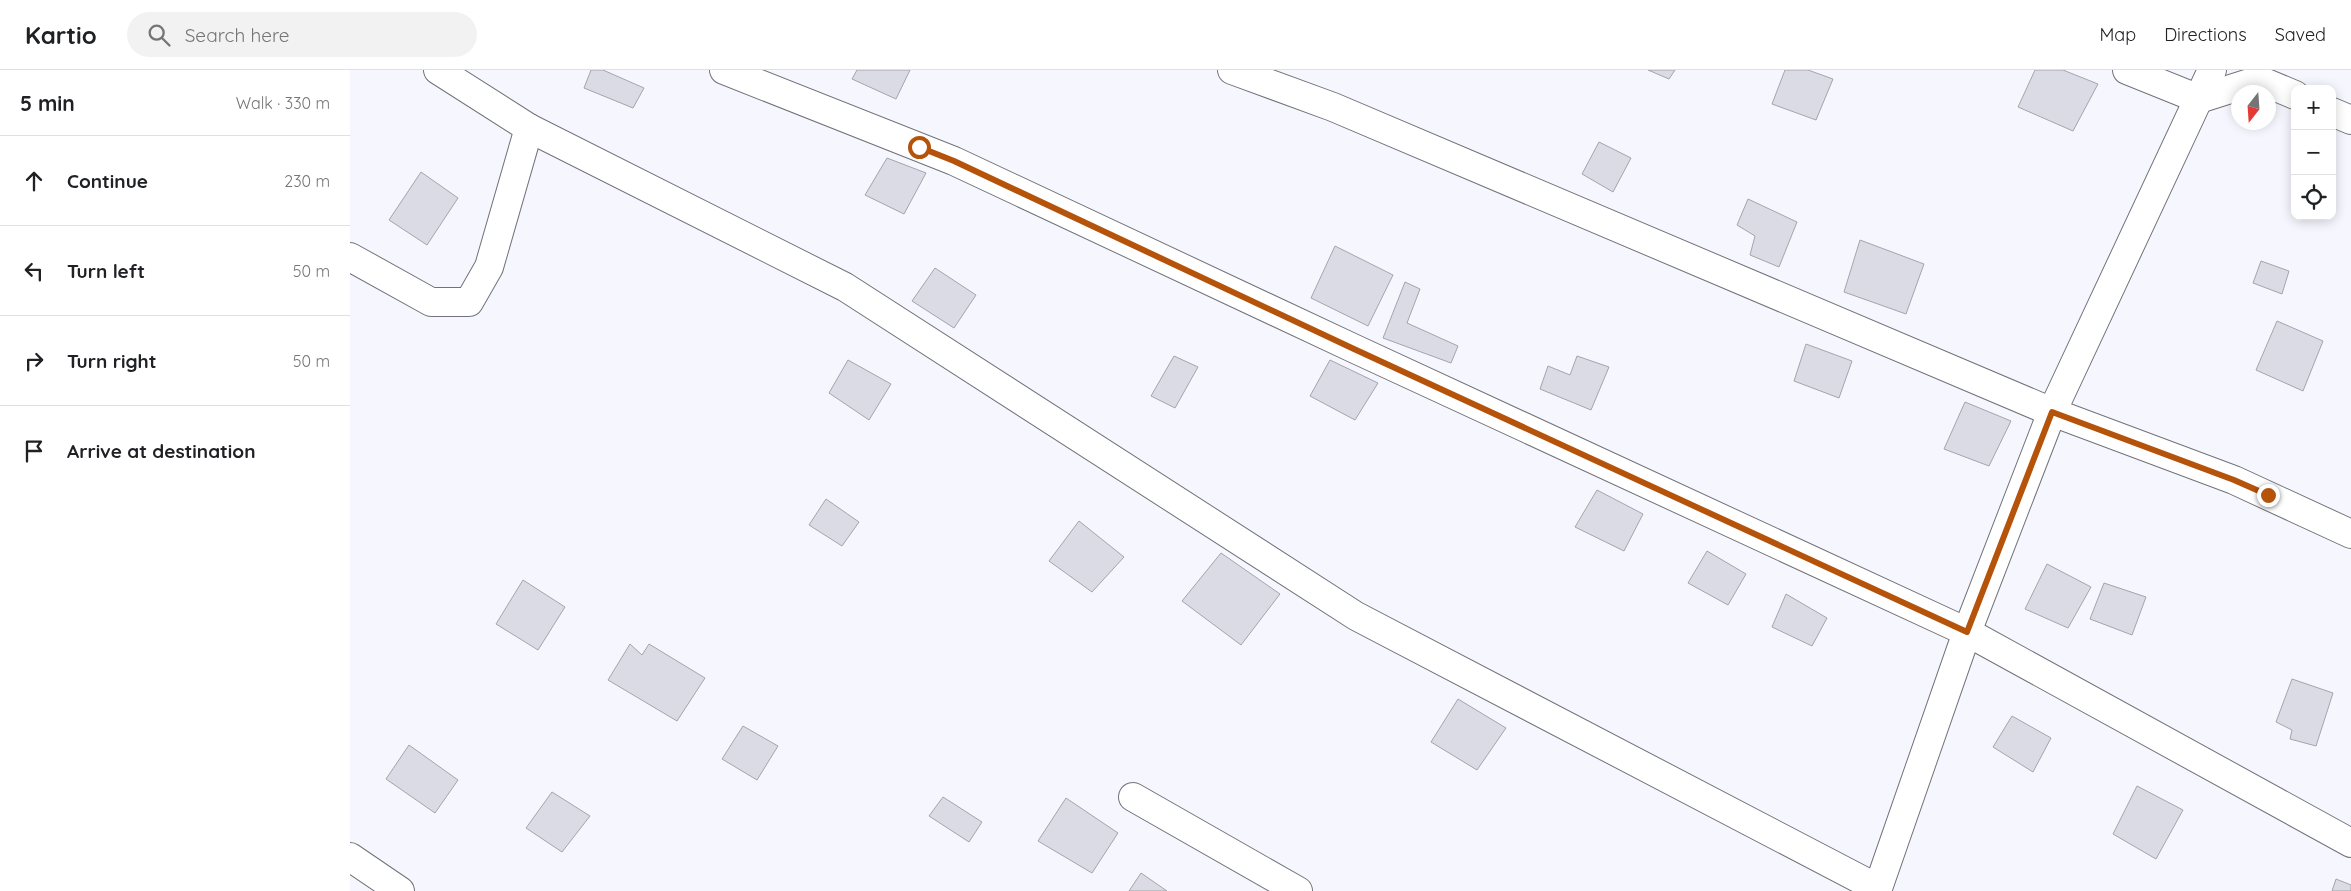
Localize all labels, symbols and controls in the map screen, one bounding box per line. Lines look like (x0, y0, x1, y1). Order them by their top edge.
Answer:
search box (127, 12, 477, 57)
text: Kartio (25, 20, 97, 50)
icon: search (145, 21, 173, 49)
text: Search here (185, 23, 290, 47)
text: Map (2099, 23, 2136, 46)
text: Directions (2164, 23, 2247, 46)
text: Saved (2275, 23, 2326, 46)
north arrow (2231, 85, 2276, 130)
map controls (2291, 85, 2336, 220)
button: + (2291, 85, 2336, 130)
text: 5 min (20, 90, 75, 116)
text: Walk · 330 m (236, 93, 330, 113)
button: − (2291, 130, 2336, 175)
route start (908, 136, 931, 159)
icon: ahead (20, 167, 48, 195)
text: Continue (67, 169, 148, 193)
text: 230 m (284, 171, 330, 191)
button: locate (2291, 175, 2336, 220)
icon: left (20, 257, 48, 285)
text: Turn left (67, 259, 145, 283)
text: 50 m (293, 261, 330, 281)
icon: right (20, 347, 48, 375)
text: Turn right (67, 349, 156, 373)
text: 50 m (293, 351, 330, 371)
icon: arrive (20, 437, 48, 465)
text: Arrive at destination (67, 439, 256, 463)
route end (2257, 484, 2280, 507)

